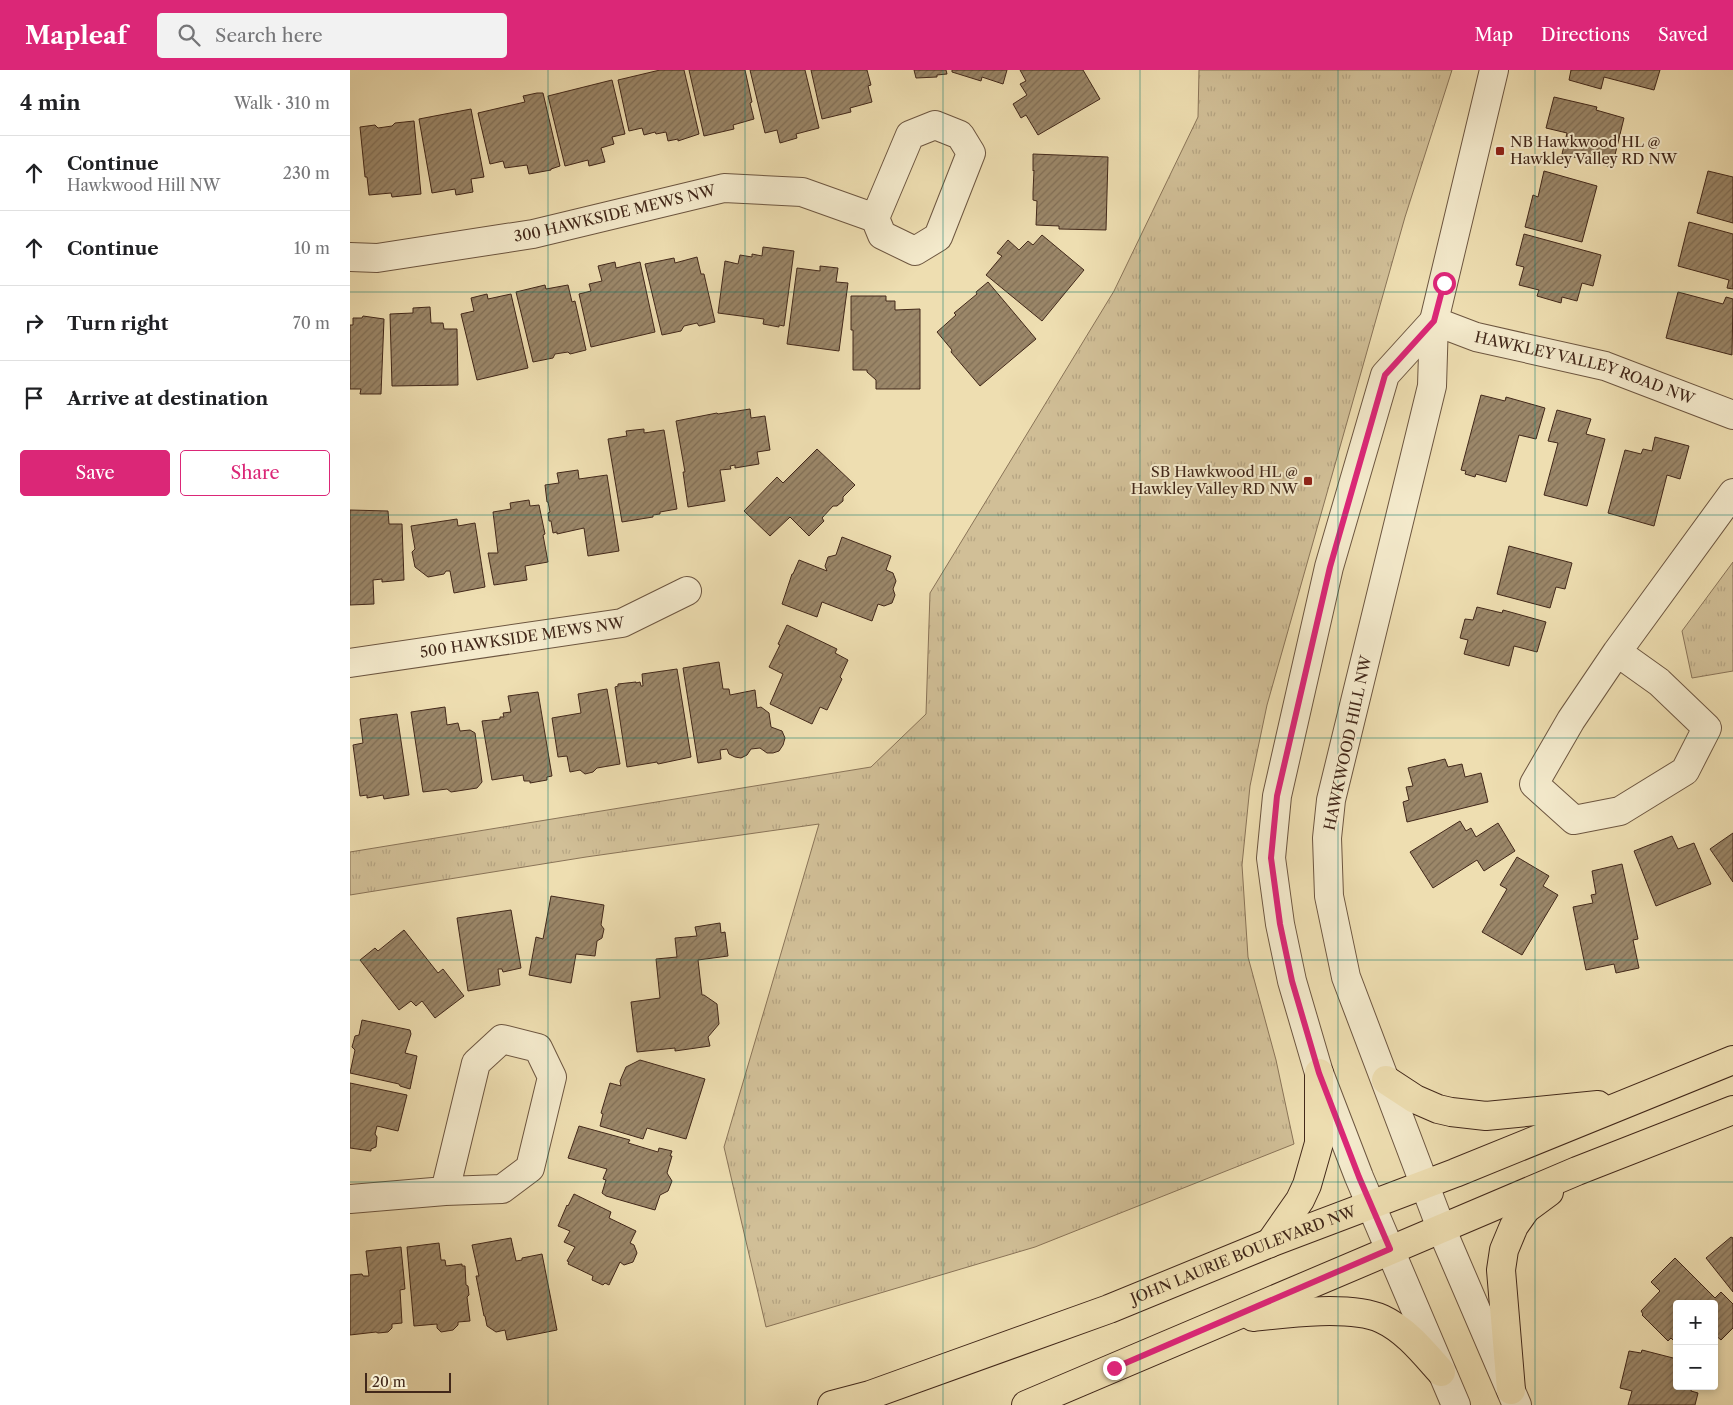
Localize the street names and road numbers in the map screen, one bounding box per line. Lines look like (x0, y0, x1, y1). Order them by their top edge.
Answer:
street label: 300 HAWKSIDE MEWS NW (513, 180, 718, 246)
street label: HAWKLEY VALLEY ROAD NW (1473, 327, 1698, 409)
street label: 500 HAWKSIDE MEWS NW (419, 613, 626, 662)
street label: HAWKWOOD HILL NW (1320, 653, 1375, 832)
street label: JOHN LAURIE BOULEVARD NW (1126, 1201, 1359, 1309)

